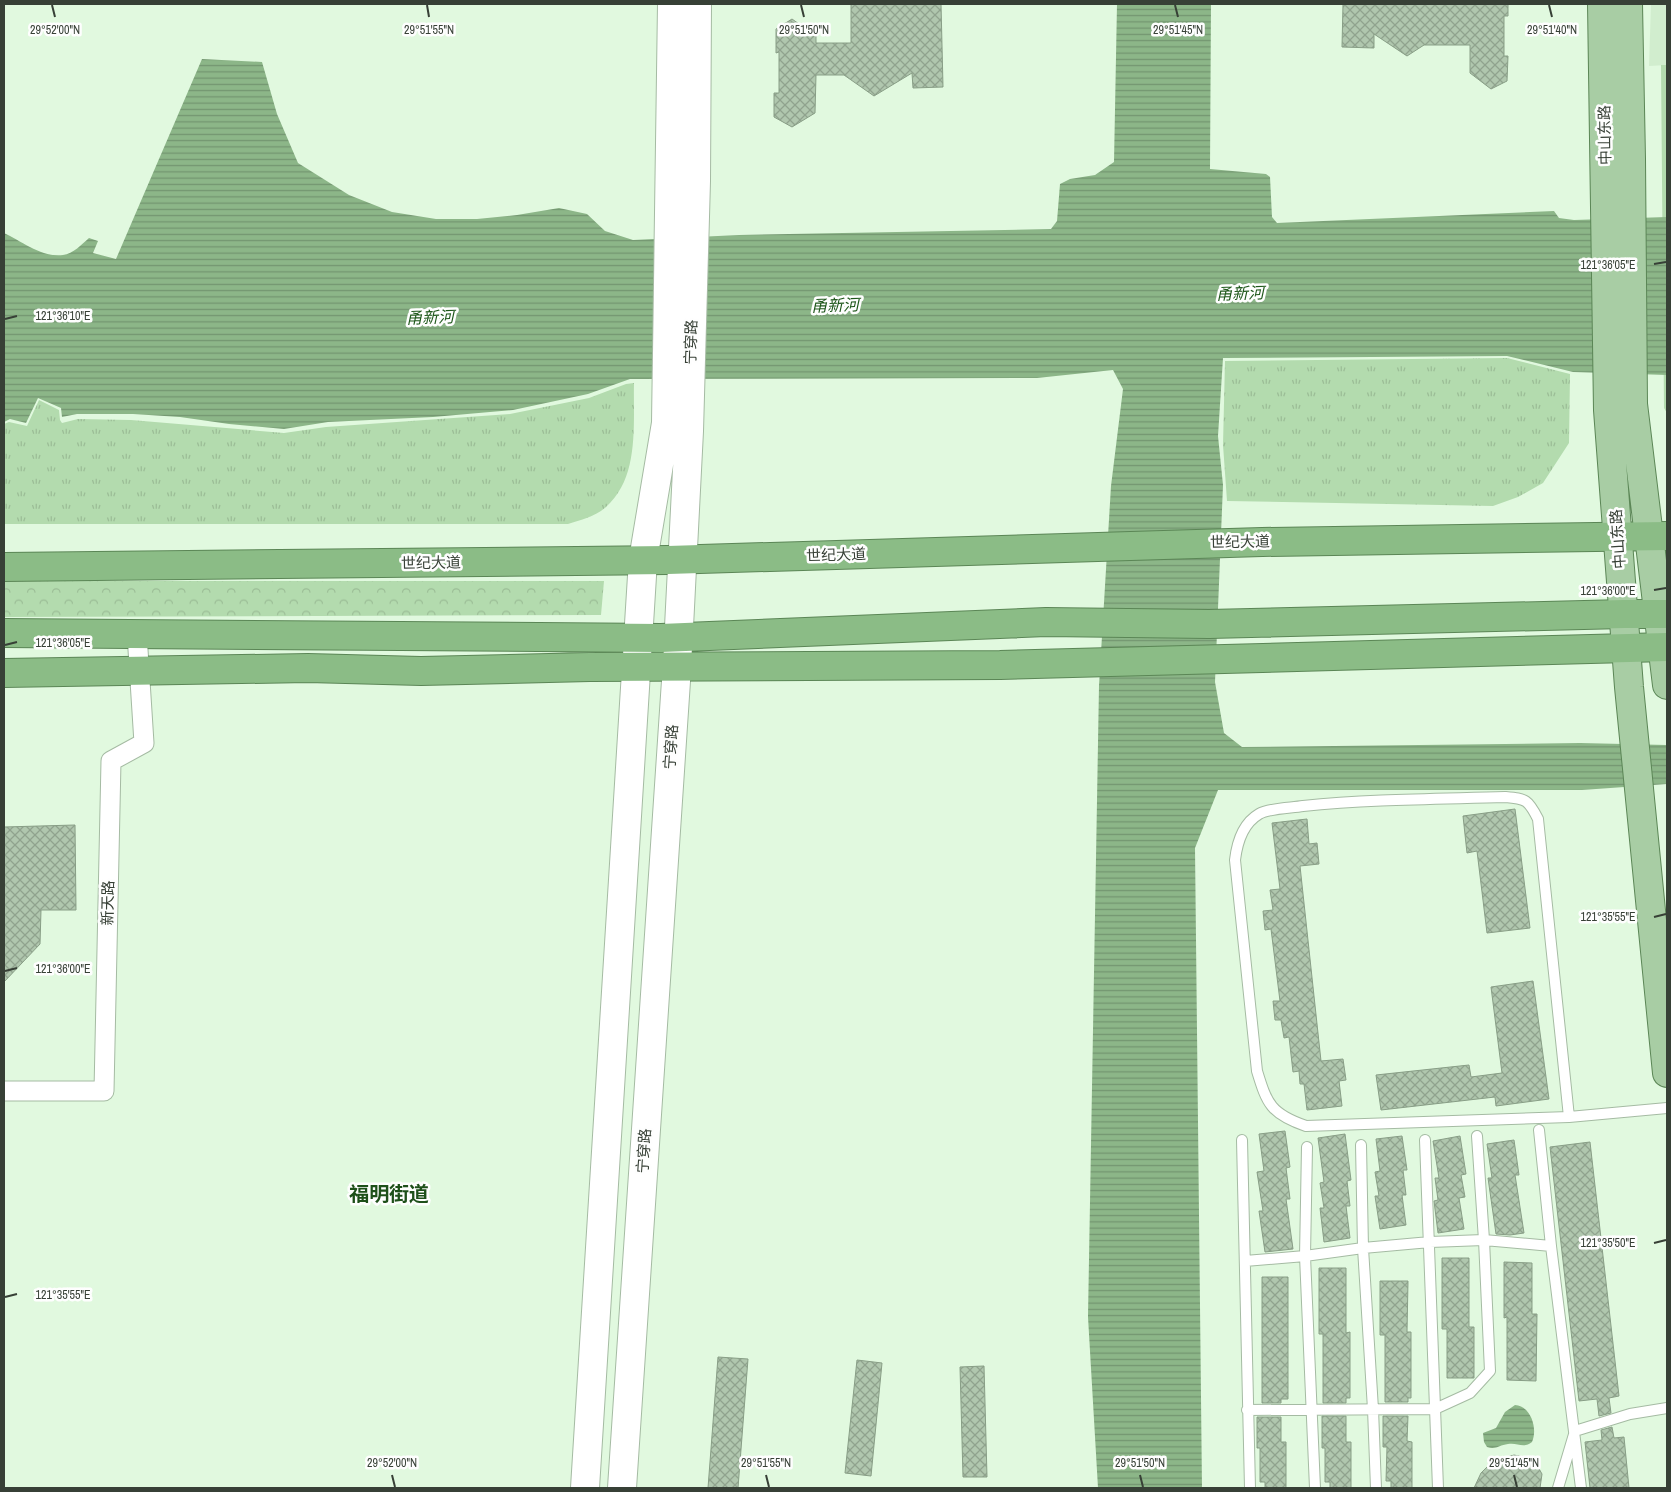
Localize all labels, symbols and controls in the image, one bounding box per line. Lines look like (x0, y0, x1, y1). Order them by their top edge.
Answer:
text: 29°52'00"N (30, 22, 80, 38)
text: 29°51'55"N (404, 22, 454, 38)
text: 29°51'50"N (779, 22, 829, 38)
text: 29°51'45"N (1153, 22, 1203, 38)
text: 29°51'40"N (1527, 22, 1577, 38)
street label: 中山东路 (1593, 105, 1616, 165)
text: 121°36'05"E (1580, 257, 1636, 273)
water label: 甬新河 (1216, 281, 1267, 305)
water label: 甬新河 (811, 293, 862, 317)
water label: 甬新河 (406, 305, 457, 329)
text: 121°36'10"E (35, 308, 91, 324)
street label: 宁穿路 (679, 319, 702, 365)
street label: 中山东路 (1605, 508, 1630, 570)
street label: 世纪大道 (1210, 530, 1270, 553)
street label: 世纪大道 (806, 543, 866, 566)
street label: 世纪大道 (401, 551, 461, 574)
text: 121°36'00"E (1580, 583, 1636, 599)
text: 121°36'05"E (35, 635, 91, 651)
street label: 宁穿路 (658, 724, 683, 770)
street label: 新天路 (97, 880, 118, 926)
text: 121°35'55"E (1580, 909, 1636, 925)
text: 121°36'00"E (35, 961, 91, 977)
street label: 宁穿路 (631, 1128, 656, 1174)
district label: 福明街道 (349, 1180, 429, 1207)
text: 121°35'50"E (1580, 1235, 1636, 1251)
text: 121°35'55"E (35, 1287, 91, 1303)
text: 29°52'00"N (367, 1455, 417, 1471)
text: 29°51'55"N (741, 1455, 791, 1471)
text: 29°51'50"N (1115, 1455, 1165, 1471)
text: 29°51'45"N (1489, 1455, 1539, 1471)

